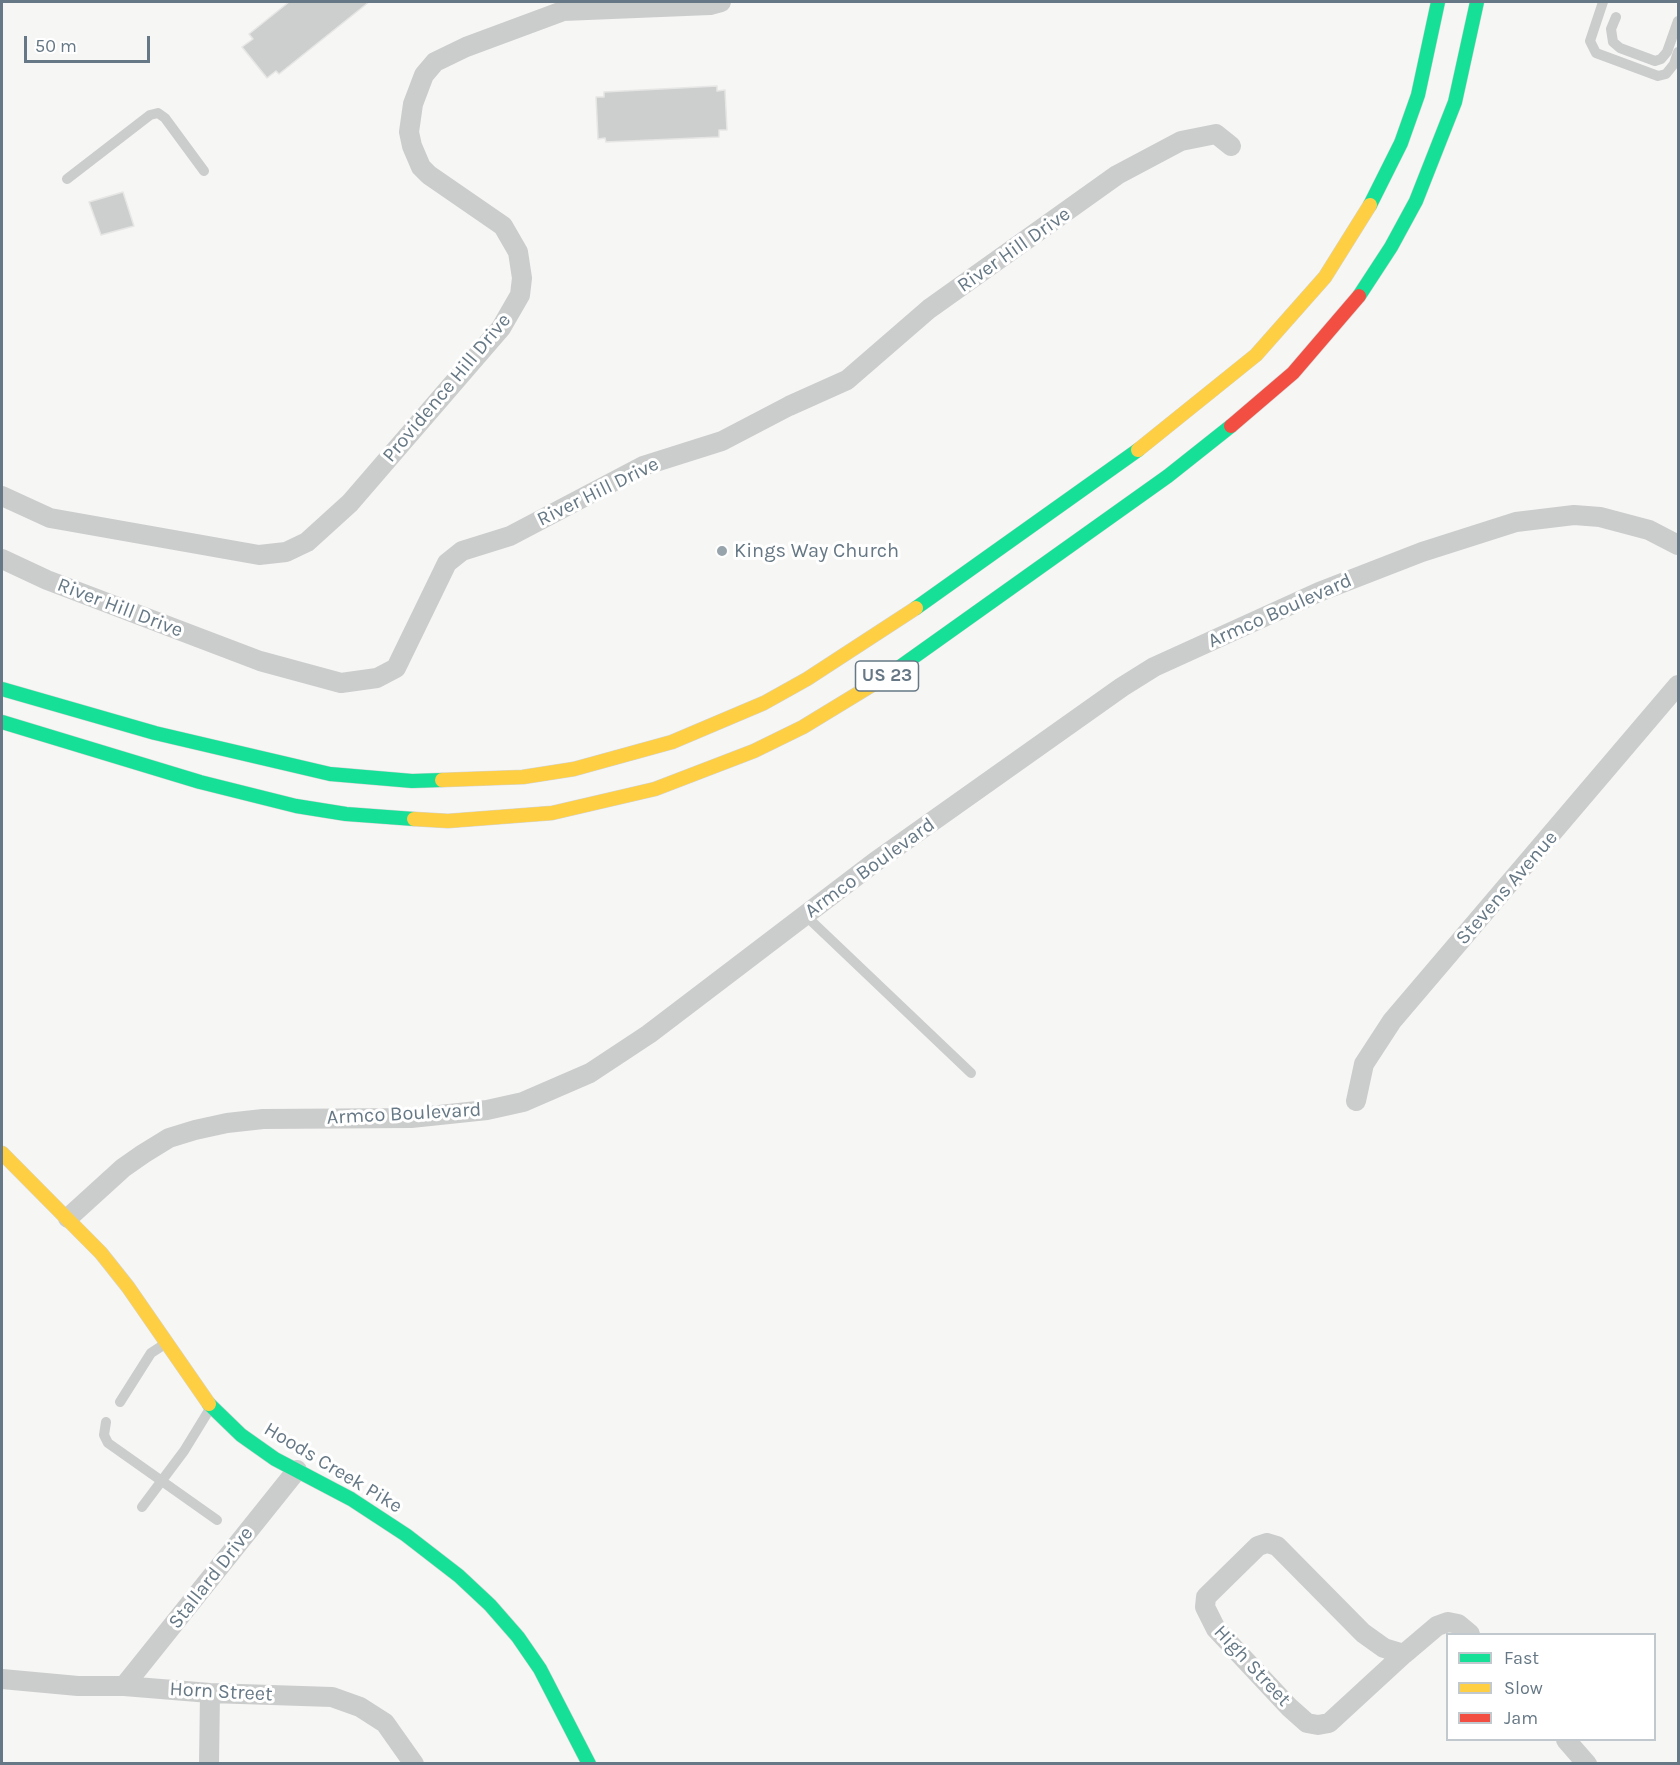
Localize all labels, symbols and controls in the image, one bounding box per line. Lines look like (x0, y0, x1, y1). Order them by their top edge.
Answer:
scale bar (27, 24, 153, 62)
text: 50 m (35, 35, 77, 57)
street label: River Hill Drive (953, 202, 1075, 298)
street label: Providence Hill Drive (378, 309, 516, 467)
street label: River Hill Drive (533, 452, 663, 532)
place label: Kings Way Church (734, 539, 899, 563)
marker: Kings Way Church (715, 544, 729, 558)
street label: Armco Boulevard (1204, 569, 1356, 653)
street label: River Hill Drive (54, 573, 186, 643)
road number: US 23 (856, 661, 918, 691)
street label: Armco Boulevard (800, 813, 940, 923)
street label: Stevens Avenue (1451, 826, 1563, 950)
street label: Armco Boulevard (326, 1098, 482, 1130)
street label: Hoods Creek Pike (260, 1417, 406, 1519)
street label: Stallard Drive (164, 1522, 258, 1634)
street label: High Street (1208, 1620, 1296, 1712)
legend (1446, 1633, 1656, 1741)
text: Fast (1504, 1647, 1539, 1669)
street label: Horn Street (169, 1677, 273, 1707)
text: Slow (1504, 1677, 1543, 1699)
text: Jam (1504, 1707, 1538, 1729)

